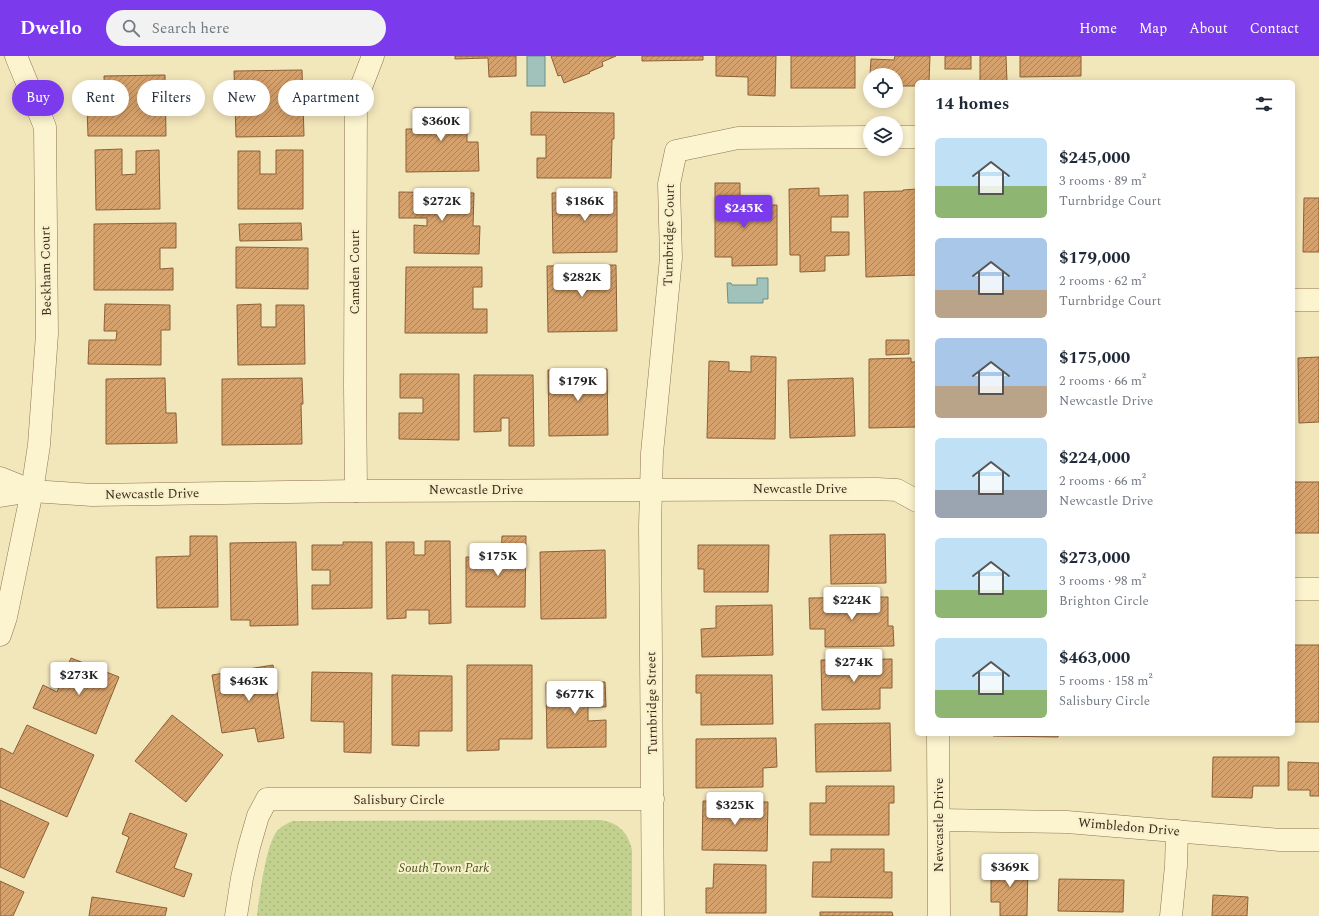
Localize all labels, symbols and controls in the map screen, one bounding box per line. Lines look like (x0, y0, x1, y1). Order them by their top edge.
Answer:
search box (106, 10, 386, 46)
text: Dwello (20, 14, 82, 43)
icon: search (120, 17, 142, 39)
text: Search here (152, 17, 230, 40)
text: Home (1079, 18, 1117, 39)
text: Map (1139, 18, 1167, 39)
text: About (1189, 18, 1228, 39)
text: Contact (1250, 18, 1299, 39)
map controls (863, 68, 903, 156)
button: locate (863, 68, 903, 108)
chip: Buy (12, 80, 64, 116)
chip: Rent (72, 80, 129, 116)
chip: Filters (137, 80, 205, 116)
chip: New (213, 80, 270, 116)
chip: Apartment (278, 80, 374, 116)
text: 14 homes (935, 91, 1009, 117)
icon: filters (1253, 93, 1275, 115)
pin: $360K (413, 108, 469, 142)
text: $360K (421, 111, 461, 131)
button: layers (863, 116, 903, 156)
text: $245,000 (1059, 145, 1130, 171)
icon: home (967, 154, 1015, 202)
text: 3 rooms · 89 m² (1059, 171, 1146, 191)
street label: Turnbridge Court (658, 183, 680, 286)
pin: $272K (414, 188, 470, 222)
pin: $186K (557, 188, 613, 222)
text: $272K (422, 191, 462, 211)
text: $186K (565, 191, 605, 211)
text: Turnbridge Court (1059, 191, 1161, 211)
pin: $245K (716, 195, 772, 229)
text: $245K (724, 198, 764, 218)
street label: Beckham Court (35, 225, 57, 316)
street label: Camden Court (345, 229, 365, 314)
text: $179,000 (1059, 245, 1130, 271)
icon: home (967, 254, 1015, 302)
pin: $282K (554, 264, 610, 298)
text: $282K (562, 267, 602, 287)
text: 2 rooms · 62 m² (1059, 271, 1146, 291)
text: Turnbridge Court (1059, 291, 1161, 311)
text: $175,000 (1059, 345, 1130, 371)
icon: home (967, 354, 1015, 402)
pin: $179K (550, 368, 606, 402)
text: $179K (558, 371, 598, 391)
text: 2 rooms · 66 m² (1059, 371, 1146, 391)
text: Newcastle Drive (1059, 391, 1153, 411)
text: $224,000 (1059, 445, 1130, 471)
icon: home (967, 454, 1015, 502)
text: 2 rooms · 66 m² (1059, 471, 1146, 491)
street label: Newcastle Drive (753, 479, 847, 499)
street label: Newcastle Drive (429, 480, 523, 500)
street label: Newcastle Drive (105, 483, 199, 505)
text: Newcastle Drive (1059, 491, 1153, 511)
pin: $175K (470, 543, 526, 577)
text: $273,000 (1059, 545, 1130, 571)
text: $175K (478, 546, 518, 566)
icon: home (967, 554, 1015, 602)
text: 3 rooms · 98 m² (1059, 571, 1146, 591)
pin: $224K (824, 587, 880, 621)
text: $224K (832, 590, 872, 610)
text: Brighton Circle (1059, 591, 1149, 611)
text: $463,000 (1059, 645, 1130, 671)
pin: $274K (826, 649, 882, 683)
street label: Turnbridge Street (641, 651, 663, 755)
text: $274K (834, 652, 874, 672)
icon: home (967, 654, 1015, 702)
pin: $273K (51, 662, 107, 696)
text: $273K (59, 665, 99, 685)
pin: $463K (221, 668, 277, 702)
text: $463K (229, 671, 269, 691)
text: 5 rooms · 158 m² (1059, 671, 1153, 691)
pin: $677K (547, 681, 603, 715)
text: $677K (555, 684, 595, 704)
text: Salisbury Circle (1059, 691, 1150, 711)
street label: Newcastle Drive (929, 778, 949, 872)
street label: Salisbury Circle (353, 790, 445, 810)
pin: $325K (707, 792, 763, 826)
text: $325K (715, 795, 755, 815)
street label: Wimbledon Drive (1077, 813, 1181, 841)
pin: $369K (982, 854, 1038, 888)
text: $369K (990, 857, 1030, 877)
park label: South Town Park (399, 858, 489, 878)

